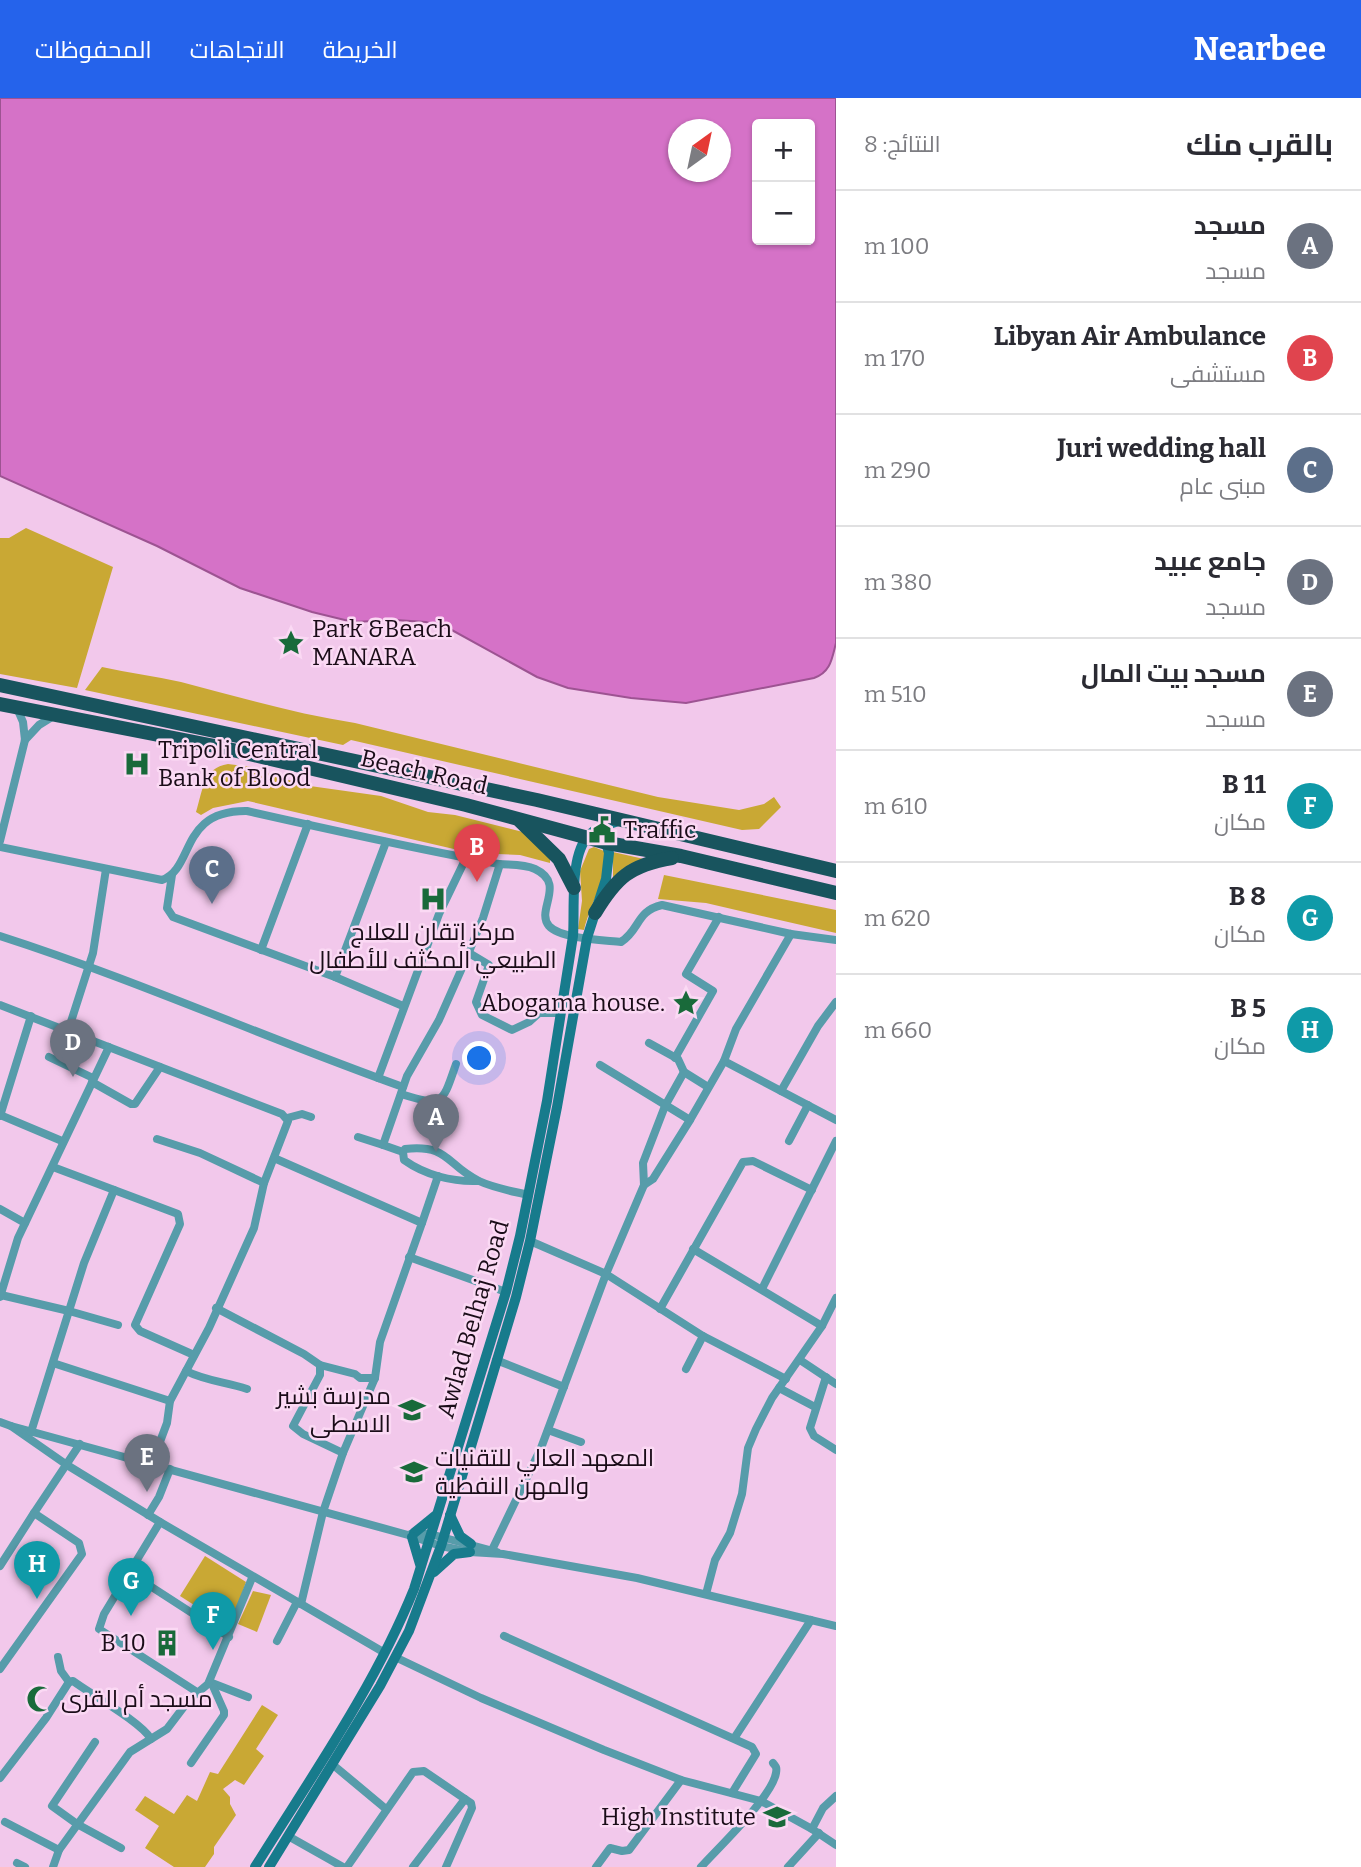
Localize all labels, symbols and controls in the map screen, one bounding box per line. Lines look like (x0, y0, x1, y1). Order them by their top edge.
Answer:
text: Nearbee (1194, 29, 1326, 69)
text: المحفوظات (35, 36, 152, 64)
text: الاتجاهات (190, 36, 285, 64)
text: الخريطة (323, 36, 398, 64)
north arrow (668, 119, 731, 182)
map controls (752, 119, 815, 245)
button: + (752, 119, 815, 182)
text: بالقرب منك (1186, 127, 1333, 163)
text: النتائج: 8 (864, 130, 941, 158)
button: − (752, 182, 815, 245)
text: مسجد (1194, 210, 1266, 241)
text: 100 m (864, 232, 929, 260)
text: A (1302, 232, 1318, 260)
text: مسجد (1205, 257, 1266, 285)
text: Libyan Air Ambulance (994, 321, 1266, 352)
text: 170 m (864, 344, 926, 372)
text: B (1303, 344, 1317, 372)
text: مستشفى (1170, 360, 1266, 388)
text: Juri wedding hall (1057, 433, 1266, 464)
text: 290 m (864, 456, 931, 484)
text: C (1303, 456, 1317, 484)
text: مبنى عام (1180, 472, 1266, 500)
text: جامع عبيد (1154, 546, 1266, 577)
text: 380 m (864, 568, 932, 596)
text: D (1302, 568, 1318, 596)
text: مسجد (1205, 593, 1266, 621)
place label: Park &Beach MANARA (312, 615, 452, 671)
place icon: Park &Beach MANARA (276, 628, 306, 658)
text: مسجد بيت المال (1081, 658, 1266, 689)
text: 510 m (864, 680, 927, 708)
text: E (1303, 680, 1317, 708)
text: مسجد (1205, 705, 1266, 733)
place label: Tripoli Central Bank of Blood (158, 736, 318, 792)
street label: Beach Road (358, 744, 490, 800)
hospital icon: Tripoli Central Bank of Blood (122, 749, 152, 779)
text: B 11 (1222, 769, 1266, 800)
text: 610 m (864, 792, 928, 820)
text: F (1304, 792, 1316, 820)
text: مكان (1214, 808, 1266, 836)
public building icon: Traffic (587, 815, 617, 845)
place label: Traffic (623, 816, 696, 844)
pin: B (454, 824, 500, 882)
pin: C (189, 846, 235, 904)
text: B 8 (1229, 881, 1266, 912)
hospital icon: مركز إتقان للعلاج الطبيعي المكثف للأطفال (418, 884, 448, 914)
text: 620 m (864, 904, 931, 932)
text: G (1302, 904, 1318, 932)
place label: مركز إتقان للعلاج الطبيعي المكثف للأطفال (309, 918, 557, 979)
text: مكان (1214, 920, 1266, 948)
place icon: Abogama house. (671, 988, 701, 1018)
place label: Abogama house. (480, 989, 665, 1017)
text: B 5 (1230, 993, 1266, 1024)
text: 660 m (864, 1016, 932, 1044)
text: H (1301, 1016, 1319, 1044)
pin: D (50, 1019, 96, 1077)
text: مكان (1214, 1032, 1266, 1060)
your location (462, 1041, 496, 1075)
pin: A (413, 1094, 459, 1152)
street label: Awlad Belhaj Road (431, 1217, 515, 1421)
place label: مدرسة بشير الاسطى (275, 1382, 391, 1438)
school or university icon: مدرسة بشير الاسطى (397, 1395, 427, 1425)
pin: E (124, 1434, 170, 1492)
place label: المعهد العالي للتقنيات والمهن النفطية (435, 1444, 654, 1500)
school or university icon: المعهد العالي للتقنيات والمهن النفطية (399, 1457, 429, 1487)
pin: H (14, 1541, 60, 1599)
pin: G (108, 1558, 154, 1616)
pin: F (190, 1592, 236, 1650)
building icon: B 10 (152, 1628, 182, 1658)
place label: B 10 (101, 1629, 146, 1657)
place label: مسجد أم القرى (61, 1683, 213, 1715)
mosque icon: مسجد أم القرى (25, 1684, 55, 1714)
school or university icon: High Institute (762, 1802, 792, 1832)
place label: High Institute (601, 1803, 756, 1831)

